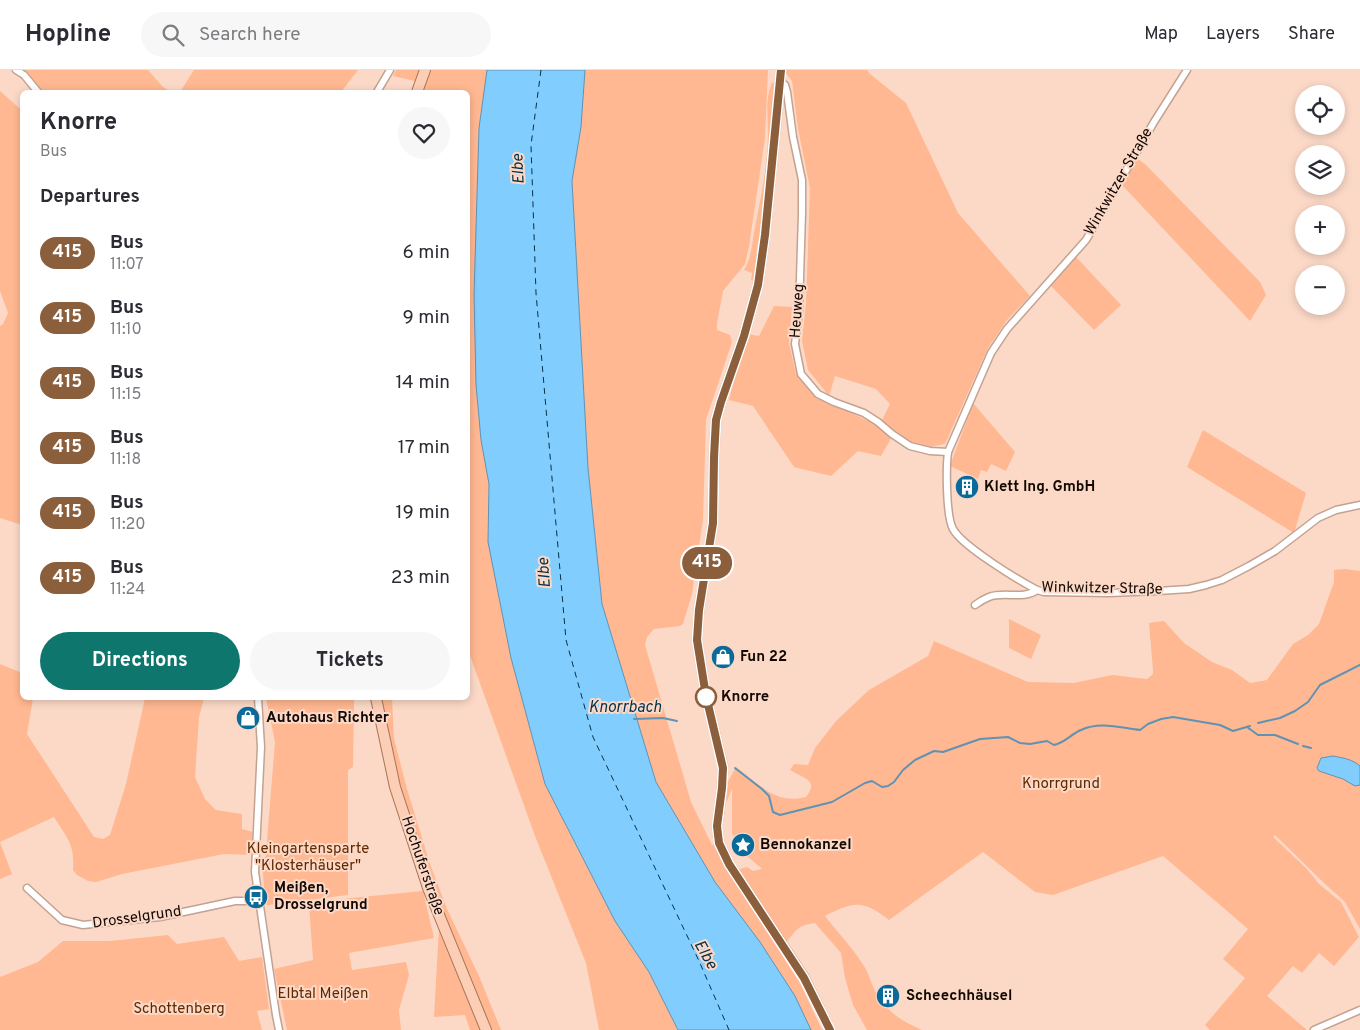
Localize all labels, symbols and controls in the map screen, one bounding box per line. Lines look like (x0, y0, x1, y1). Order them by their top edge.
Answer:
search box (141, 12, 491, 57)
text: Hopline (25, 20, 111, 50)
icon: search (159, 21, 187, 49)
text: Search here (199, 23, 301, 47)
text: Map (1144, 23, 1178, 46)
text: Layers (1206, 23, 1260, 46)
text: Share (1288, 23, 1335, 46)
map controls (1295, 85, 1345, 315)
button: locate (1295, 85, 1345, 135)
button: heart (398, 107, 450, 159)
text: Knorre (40, 108, 117, 138)
street label: Winkwitzer Straße (1080, 125, 1158, 239)
text: Bus (40, 142, 67, 162)
button: layers (1295, 145, 1345, 195)
water label: Elbe (508, 153, 530, 185)
text: Departures (40, 185, 140, 209)
button: + (1295, 205, 1345, 255)
text: Bus (110, 231, 144, 255)
text: 415 (53, 241, 82, 264)
text: 6 min (403, 241, 450, 265)
text: 11:07 (110, 255, 144, 275)
button: − (1295, 265, 1345, 315)
street label: Heuweg (787, 283, 809, 339)
text: Bus (110, 296, 144, 320)
text: 415 (53, 306, 82, 329)
text: 9 min (403, 306, 450, 330)
text: 11:10 (110, 320, 142, 340)
text: Bus (110, 361, 144, 385)
text: 415 (53, 371, 82, 394)
text: 14 min (395, 371, 450, 395)
text: 11:15 (110, 385, 141, 405)
text: Bus (110, 426, 144, 450)
text: 415 (53, 436, 82, 459)
text: 17 min (398, 436, 450, 460)
text: 11:18 (110, 450, 141, 470)
building icon: Klett Ing. GmbH (954, 474, 980, 500)
place label: Klett Ing. GmbH (984, 478, 1095, 497)
text: Bus (110, 491, 144, 515)
text: 415 (53, 501, 82, 524)
text: 19 min (395, 501, 450, 525)
text: 11:20 (110, 515, 146, 535)
line badge: 415 (678, 547, 736, 579)
text: 415 (692, 551, 722, 574)
text: Bus (110, 556, 144, 580)
water label: Elbe (534, 556, 556, 589)
text: 415 (53, 566, 82, 589)
text: 23 min (391, 566, 450, 590)
street label: Winkwitzer Straße (1041, 578, 1163, 600)
text: 11:24 (110, 580, 145, 600)
button: Directions (40, 632, 240, 690)
button: Tickets (250, 632, 450, 690)
shop icon: Fun 22 (710, 644, 736, 670)
place label: Fun 22 (740, 648, 787, 667)
marker: Knorre (695, 686, 717, 708)
place label: Knorre (721, 688, 769, 707)
water label: Knorrbach (589, 698, 662, 718)
shop icon: Autohaus Richter (235, 705, 261, 731)
place label: Autohaus Richter (266, 709, 390, 728)
park label: Knorrgrund (1022, 775, 1100, 794)
street label: Hochuferstraße (396, 814, 448, 918)
place icon: Bennokanzel (730, 832, 756, 858)
place label: Bennokanzel (760, 836, 852, 855)
park label: Kleingartensparte "Klosterhäuser" (247, 840, 369, 876)
place label: Meißen, Drosselgrund (274, 879, 368, 915)
bus stop icon: Meißen, Drosselgrund (243, 884, 269, 910)
street label: Drosselgrund (91, 902, 183, 934)
water label: Elbe (689, 937, 722, 974)
building icon: Scheechhäusel (875, 983, 901, 1009)
park label: Elbtal Meißen (278, 985, 368, 1004)
place label: Scheechhäusel (906, 987, 1012, 1006)
park label: Schottenberg (133, 1000, 225, 1019)

